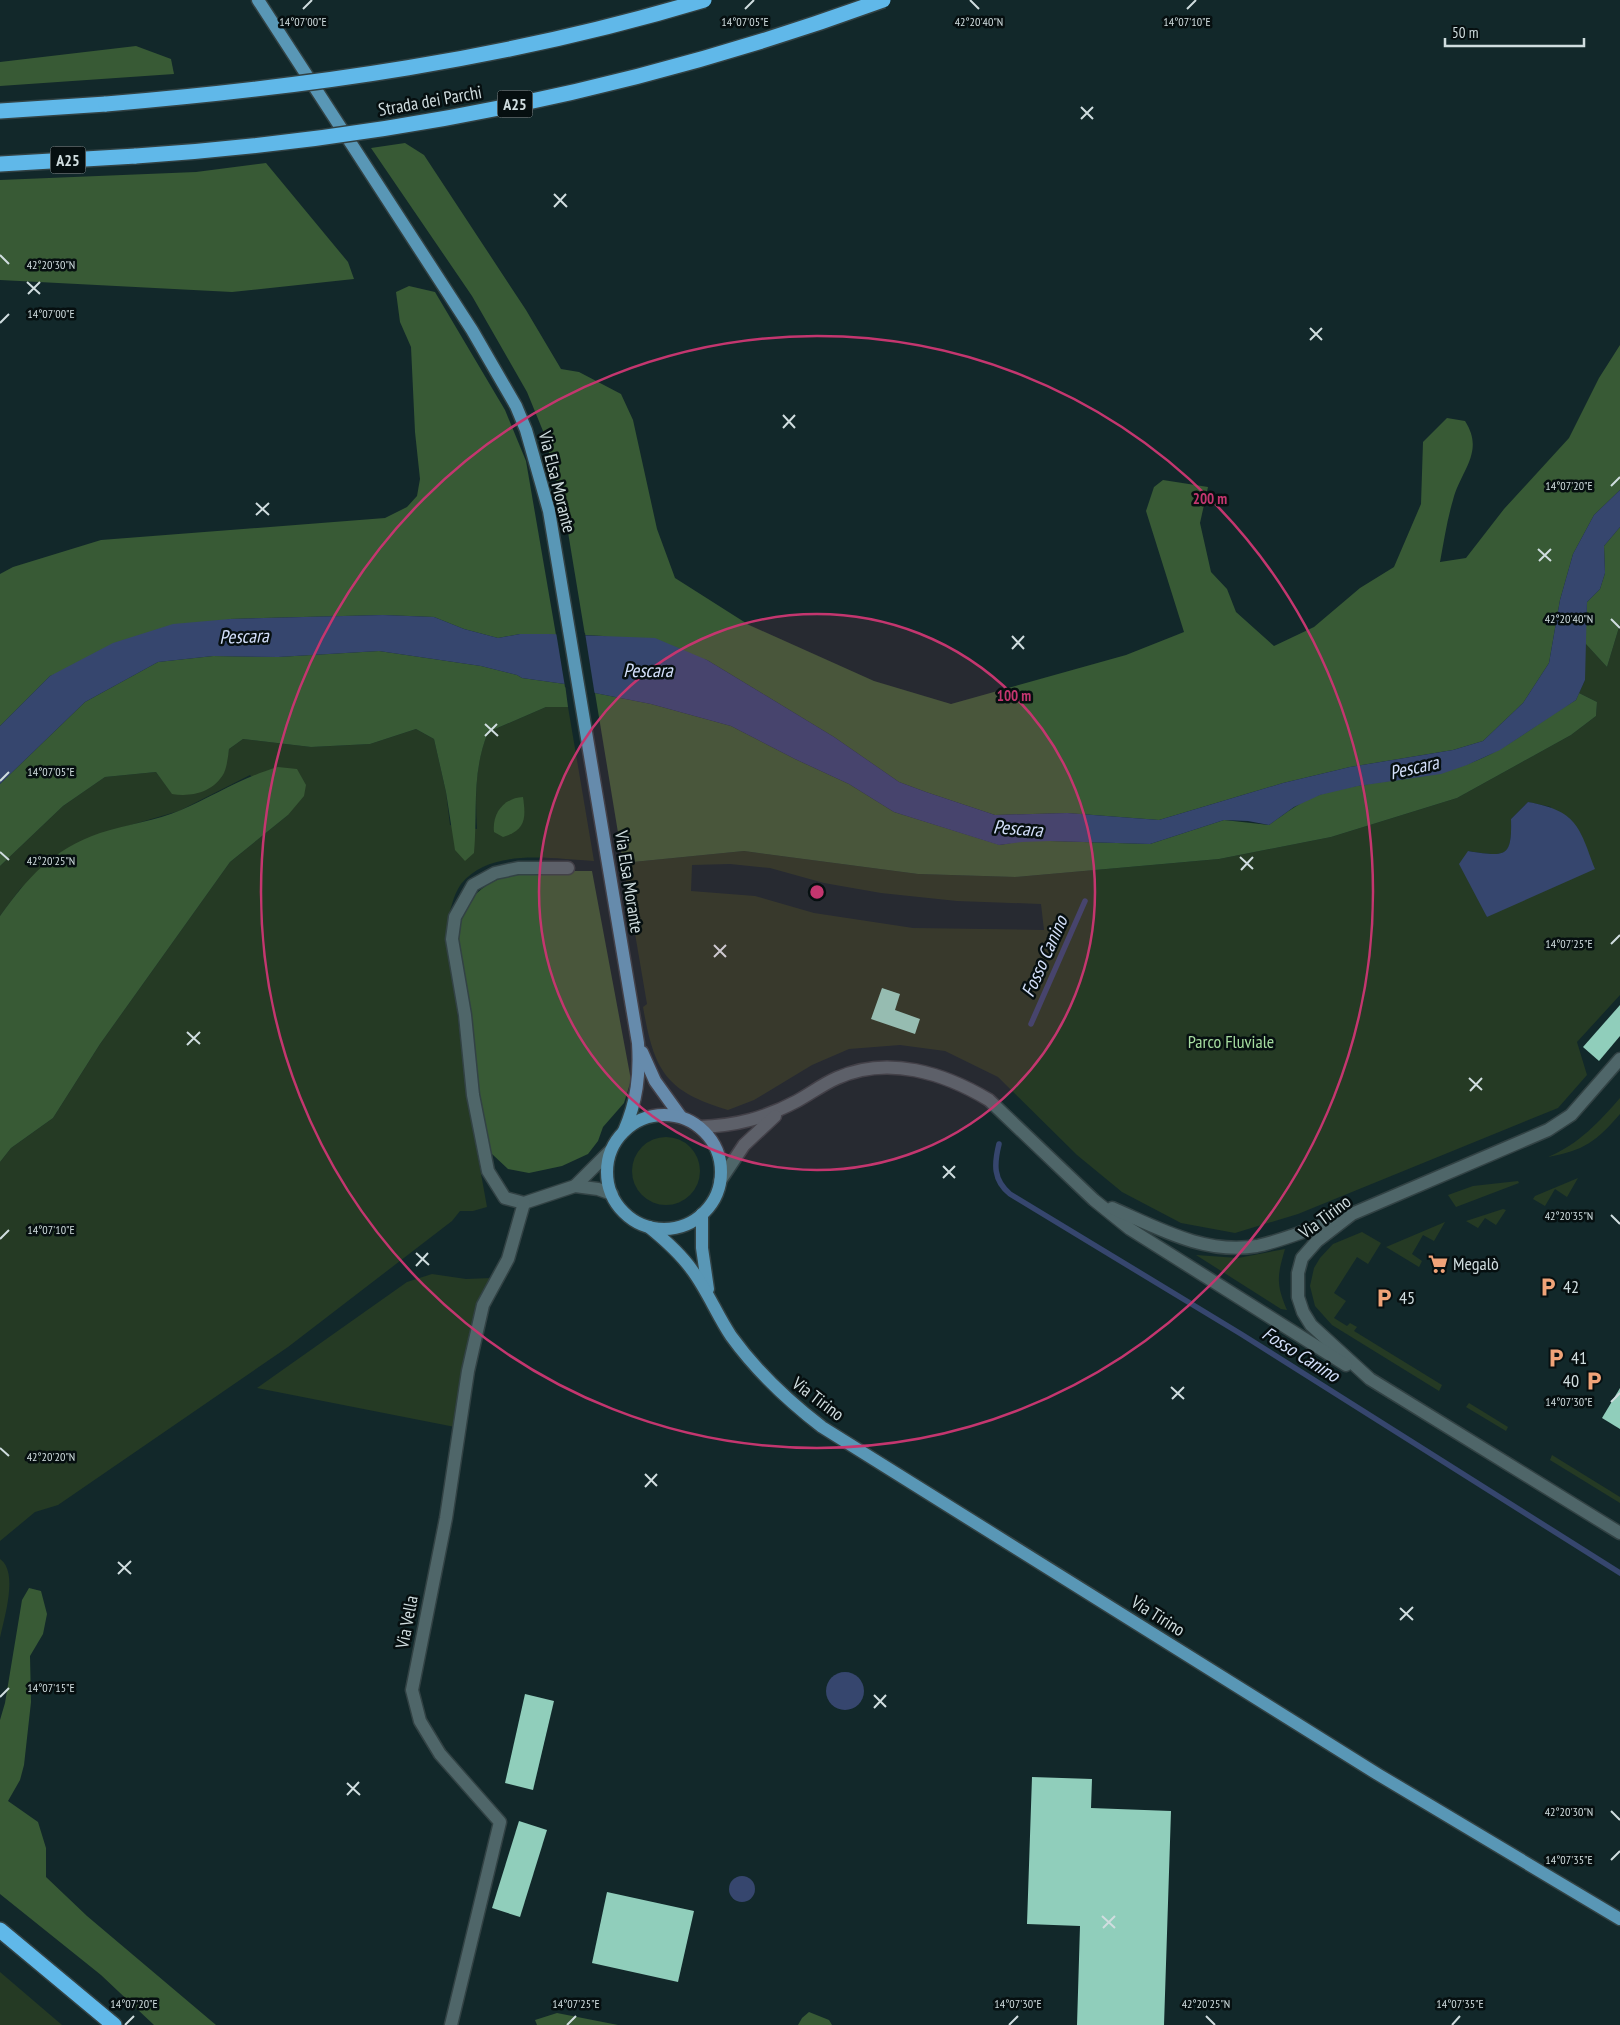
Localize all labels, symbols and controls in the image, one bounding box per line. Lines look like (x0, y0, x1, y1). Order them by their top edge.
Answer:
text: 14°07'00"E (279, 14, 327, 29)
text: 14°07'05"E (721, 14, 769, 29)
text: 42°20'40"N (955, 14, 1003, 29)
text: 14°07'10"E (1163, 14, 1211, 29)
scale bar (1445, 15, 1584, 47)
text: 50 m (1452, 23, 1478, 42)
street label: Strada dei Parchi (376, 80, 483, 121)
road number: A25 (498, 90, 532, 118)
road number: A25 (50, 146, 86, 174)
text: 42°20'30"N (27, 257, 75, 272)
text: 14°07'00"E (27, 306, 75, 321)
street label: Via Elsa Morante (534, 428, 581, 535)
text: 14°07'20"E (1545, 478, 1593, 493)
text: 200 m (1193, 489, 1227, 508)
text: 42°20'40"N (1545, 611, 1593, 626)
water label: Pescara (219, 623, 271, 649)
water label: Pescara (623, 658, 674, 682)
text: 100 m (997, 686, 1031, 705)
water label: Pescara (1387, 749, 1442, 784)
text: 14°07'05"E (27, 764, 75, 779)
water label: Pescara (992, 814, 1045, 842)
street label: Via Elsa Morante (610, 828, 649, 935)
text: 42°20'25"N (27, 853, 75, 868)
centre of rings (808, 883, 826, 901)
water label: Fosso Canino (1016, 910, 1073, 1000)
text: 14°07'25"E (1545, 936, 1593, 951)
park label: Parco Fluviale (1188, 1030, 1274, 1053)
street label: Via Tirino (1293, 1189, 1355, 1244)
text: 42°20'35"N (1545, 1208, 1593, 1223)
text: 14°07'10"E (27, 1222, 75, 1237)
place label: Megalò (1453, 1252, 1499, 1275)
supermarket icon: Megalò (1427, 1253, 1449, 1275)
place label: 42 (1563, 1275, 1579, 1298)
parking icon: 42 (1537, 1276, 1559, 1298)
place label: 45 (1399, 1286, 1415, 1309)
parking icon: 45 (1373, 1287, 1395, 1309)
water label: Fosso Canino (1258, 1321, 1345, 1388)
place label: 41 (1571, 1346, 1587, 1369)
parking icon: 41 (1545, 1347, 1567, 1369)
place label: 40 (1563, 1369, 1579, 1392)
parking icon: 40 (1583, 1370, 1605, 1392)
street label: Via Tirino (787, 1371, 849, 1426)
text: 14°07'30"E (1545, 1394, 1593, 1409)
text: 42°20'20"N (27, 1449, 75, 1464)
street label: Via Tirino (1126, 1590, 1190, 1641)
street label: Via Vella (390, 1594, 423, 1651)
text: 14°07'15"E (27, 1680, 75, 1695)
text: 42°20'30"N (1545, 1804, 1593, 1819)
text: 14°07'35"E (1545, 1852, 1593, 1867)
text: 14°07'20"E (110, 1996, 158, 2011)
text: 14°07'25"E (552, 1996, 600, 2011)
text: 14°07'30"E (994, 1996, 1042, 2011)
text: 42°20'25"N (1182, 1996, 1230, 2011)
text: 14°07'35"E (1436, 1996, 1484, 2011)

